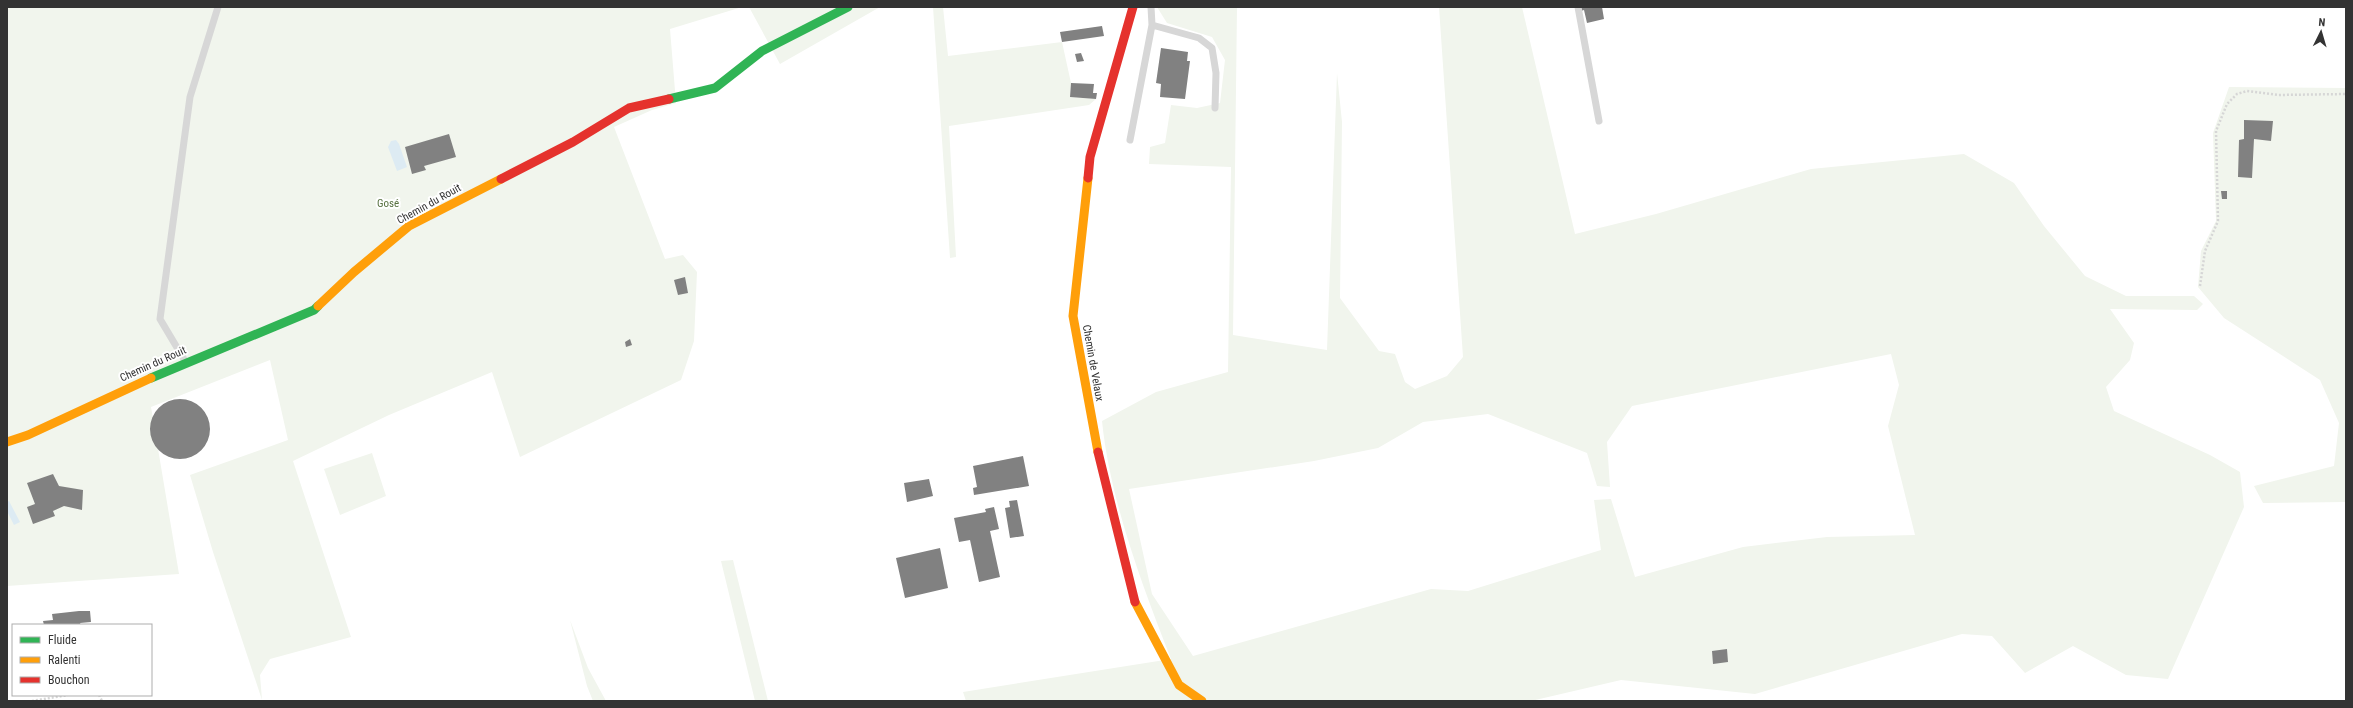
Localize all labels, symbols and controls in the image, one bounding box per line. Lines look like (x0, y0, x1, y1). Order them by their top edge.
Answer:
north arrow (2301, 12, 2341, 52)
text: N (2318, 16, 2326, 29)
street label: Chemin du Rouit (395, 181, 463, 227)
park label: Gosé (377, 197, 399, 210)
street label: Chemin de Velaux (1080, 324, 1106, 402)
street label: Chemin du Rouit (118, 344, 188, 384)
legend (12, 624, 152, 696)
text: Fluide (48, 633, 77, 647)
text: Ralenti (48, 653, 81, 667)
text: Bouchon (48, 673, 90, 687)

